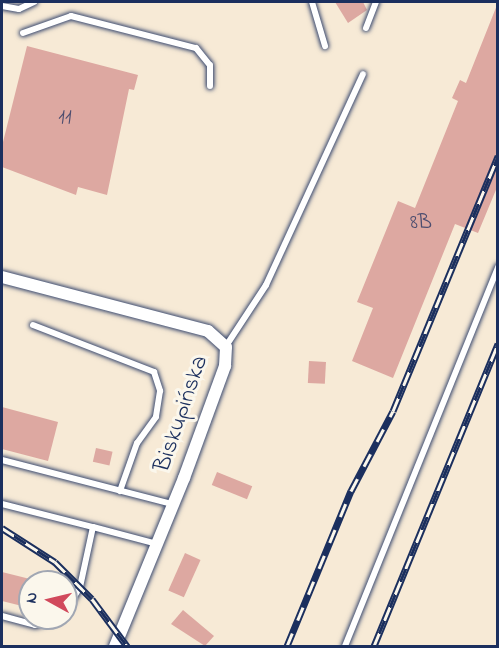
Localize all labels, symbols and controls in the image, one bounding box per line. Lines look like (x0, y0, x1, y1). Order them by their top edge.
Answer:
house number: 11 (58, 105, 72, 131)
house number: 8B (410, 210, 432, 236)
street label: Biskupińska (149, 352, 215, 476)
north arrow (18, 570, 78, 630)
text: N (20, 591, 45, 605)

